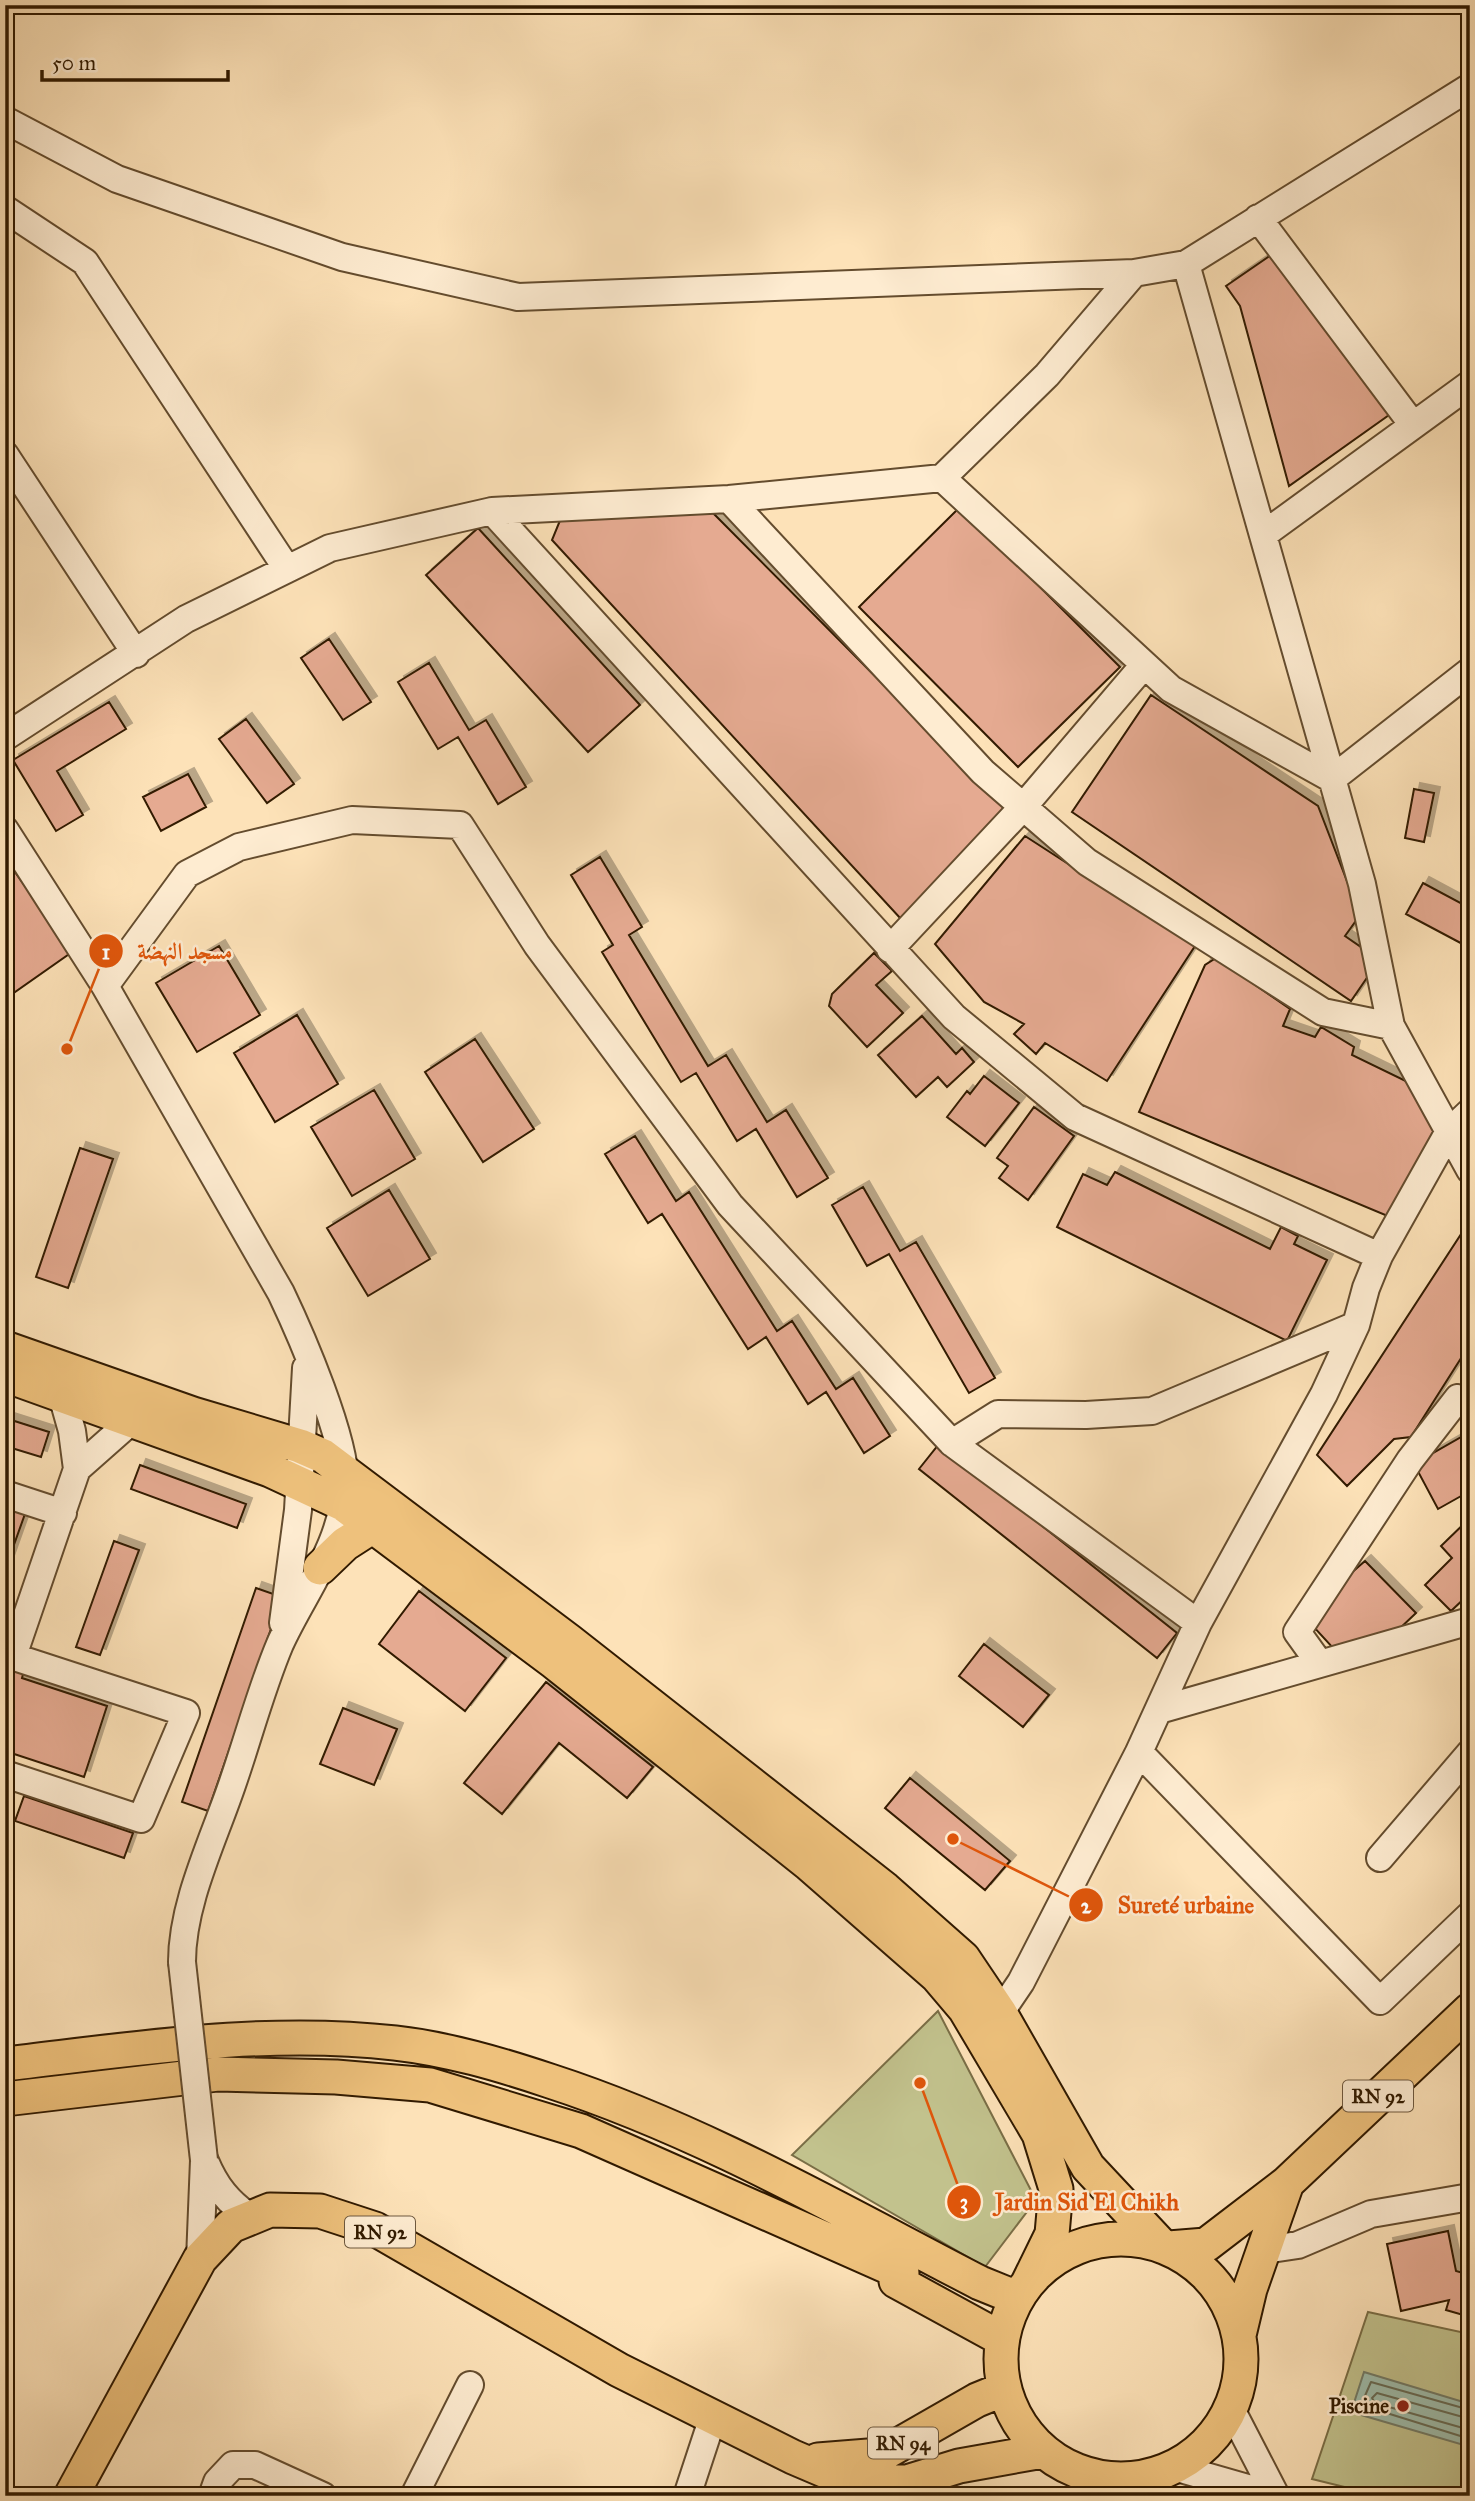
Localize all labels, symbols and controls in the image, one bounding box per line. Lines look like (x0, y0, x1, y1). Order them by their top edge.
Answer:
scale bar (42, 38, 228, 82)
text: 50 m (52, 50, 97, 76)
callout: مسجد النهضة (89, 929, 247, 973)
text: مسجد النهضة (138, 937, 232, 967)
text: 1 (102, 939, 110, 965)
callout: Sureté urbaine (1069, 1883, 1268, 1927)
text: Sureté urbaine (1118, 1891, 1255, 1919)
text: 2 (1081, 1893, 1092, 1919)
road number: RN 92 (1343, 2080, 1413, 2112)
callout: Jardin Sid El Chikh (946, 2180, 1193, 2224)
text: Jardin Sid El Chikh (992, 2188, 1179, 2217)
text: 3 (960, 2189, 968, 2215)
road number: RN 92 (345, 2216, 415, 2248)
place label: Piscine (1329, 2393, 1389, 2419)
marker: Piscine (1395, 2398, 1411, 2414)
road number: RN 94 (868, 2428, 938, 2458)

